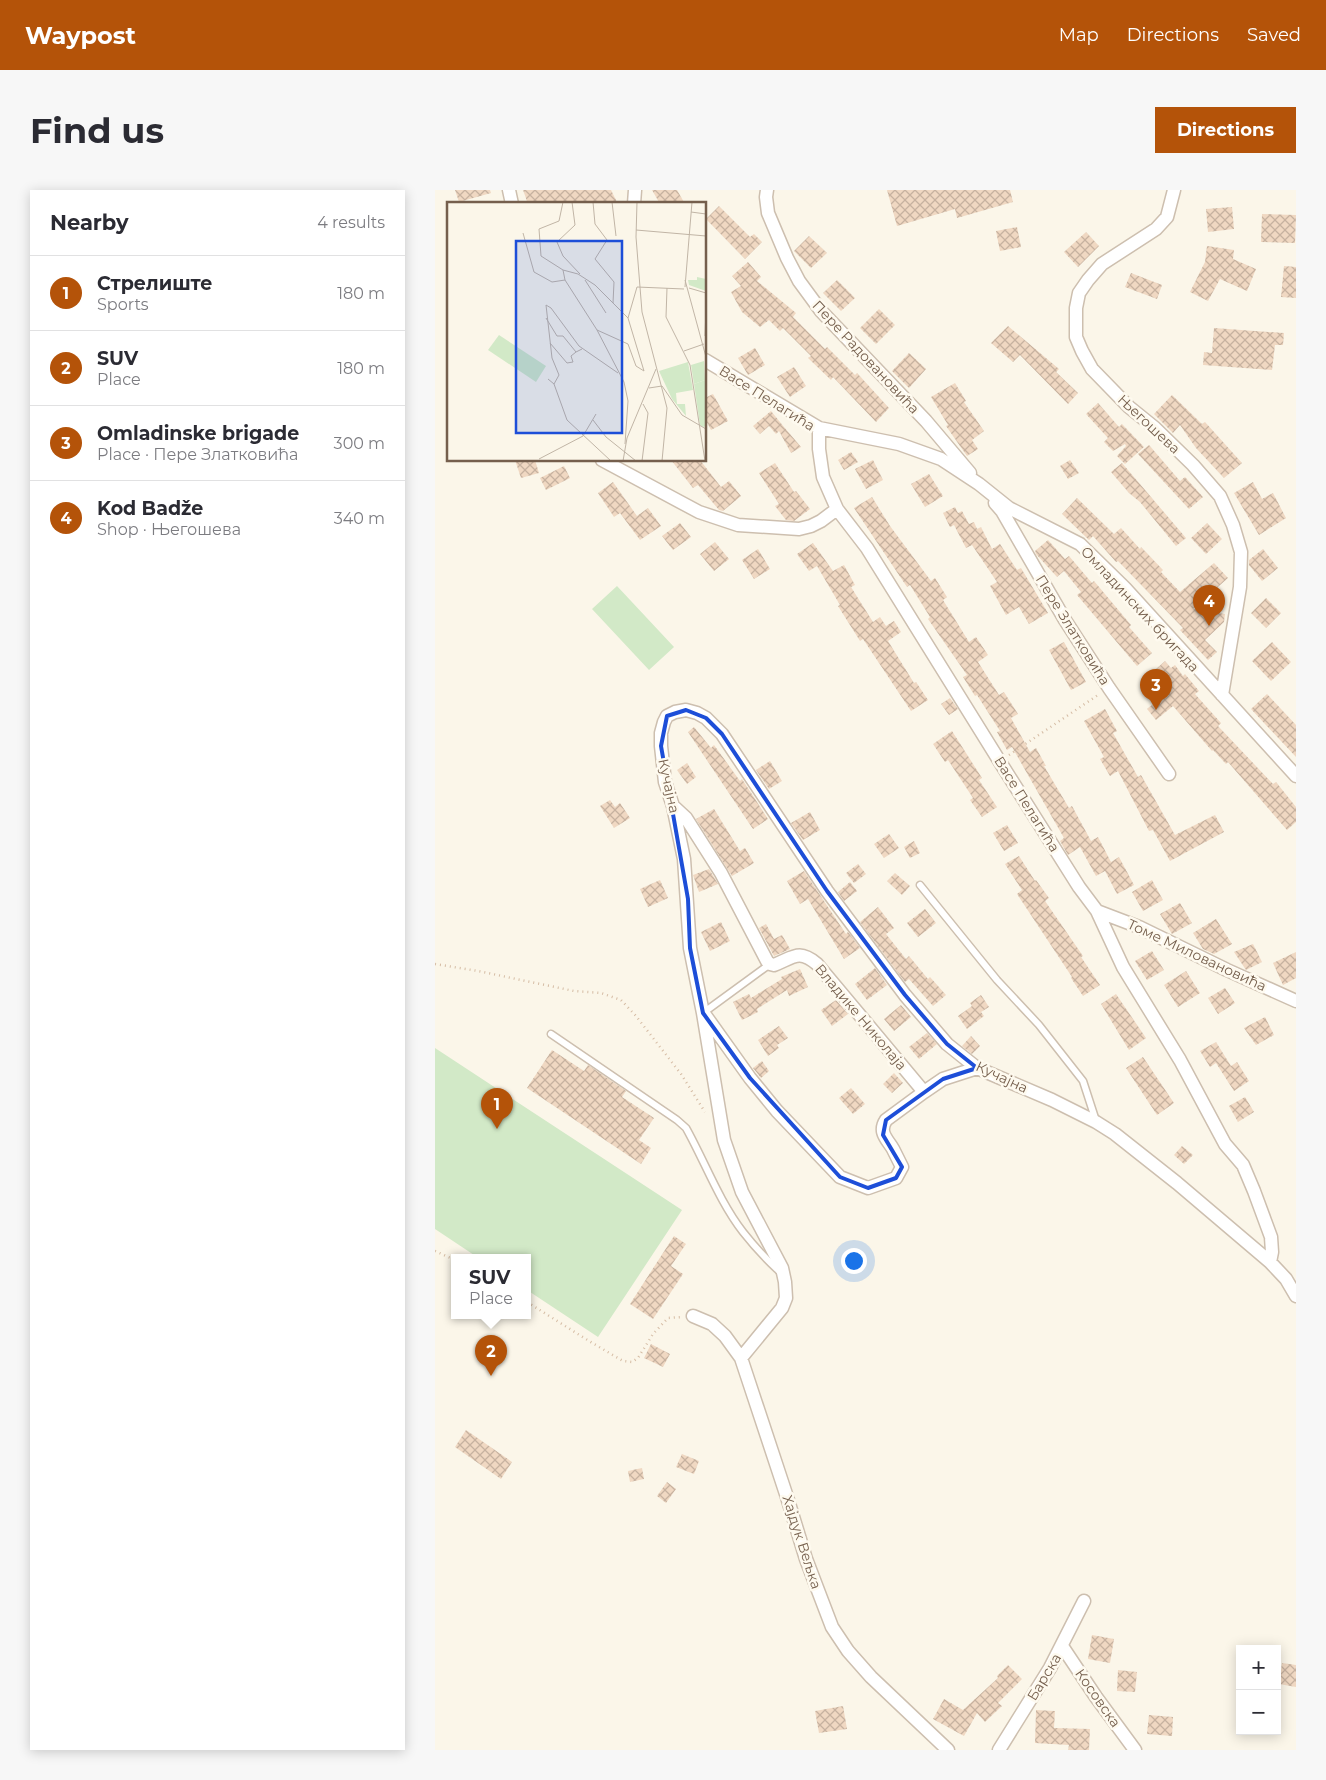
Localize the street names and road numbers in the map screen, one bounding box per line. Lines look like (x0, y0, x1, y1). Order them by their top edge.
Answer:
street label: Пере Радовановића (809, 296, 923, 418)
street label: Васе Пелагића (716, 361, 818, 435)
street label: Његошева (1114, 391, 1184, 457)
street label: Омладинских бригада (1077, 542, 1203, 676)
street label: Пере Златковића (1032, 571, 1114, 689)
street label: Васе Пелагића (990, 753, 1064, 855)
street label: Кучајна (654, 757, 684, 815)
street label: Томе Миловановића (1125, 915, 1269, 995)
street label: Владике Николаја (811, 960, 911, 1074)
street label: Кучајна (973, 1057, 1031, 1097)
street label: Хајдук Вељка (778, 1493, 826, 1591)
street label: Барска (1023, 1650, 1065, 1704)
street label: Косовска (1071, 1665, 1125, 1731)

